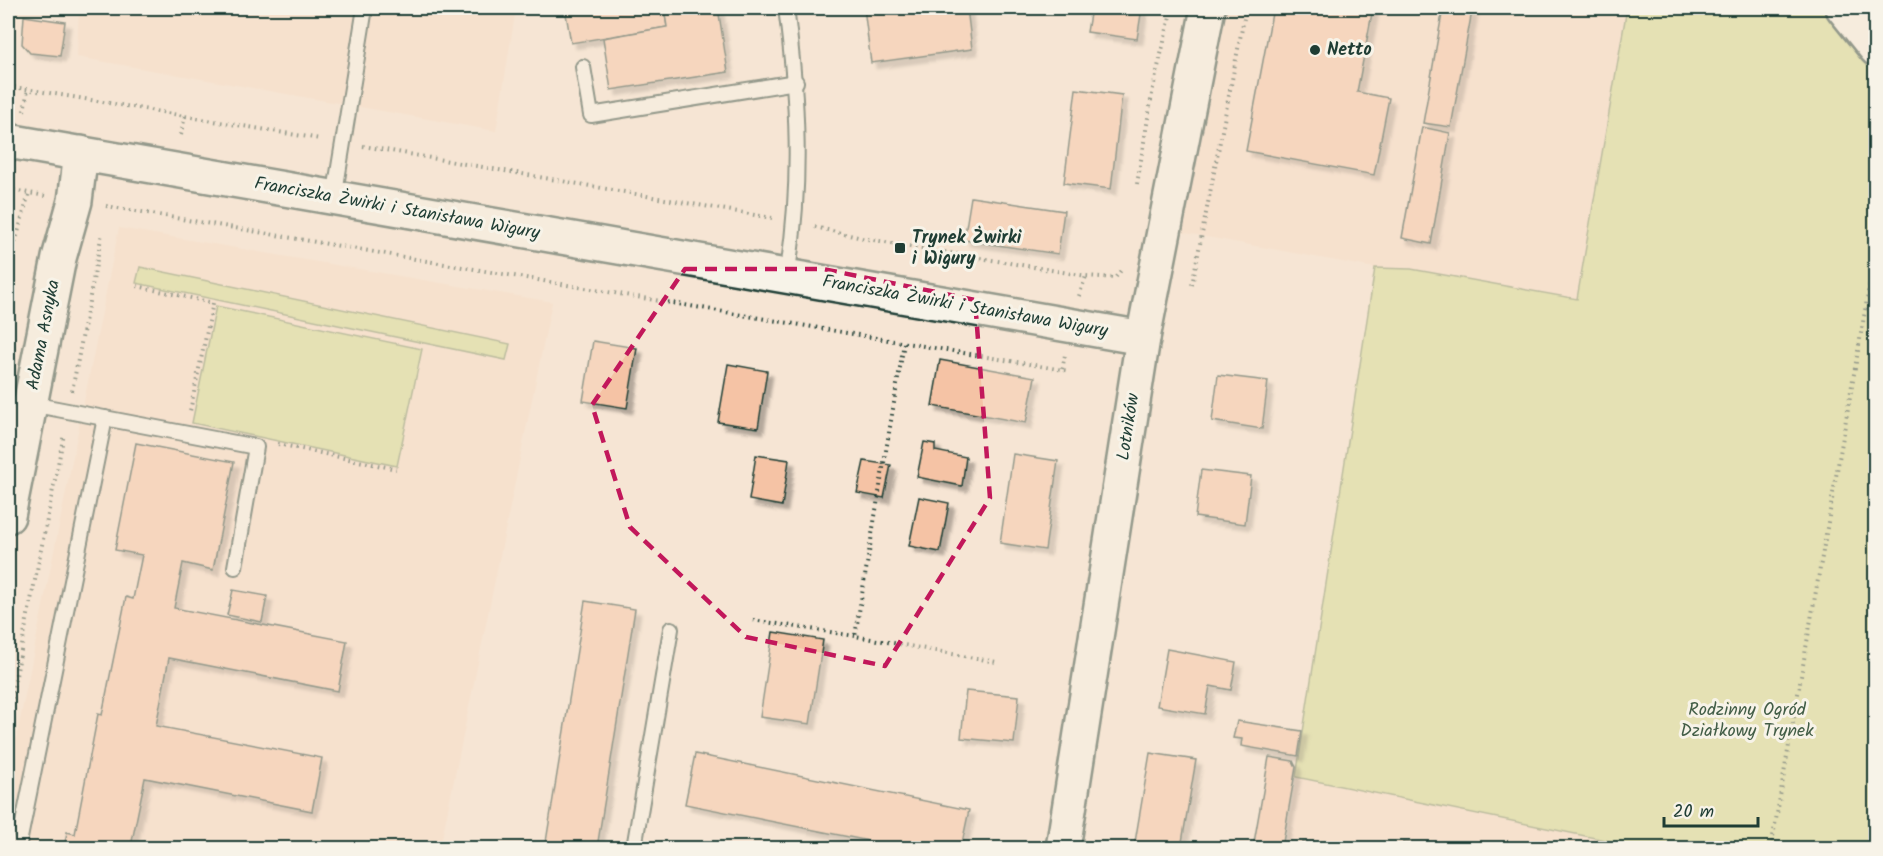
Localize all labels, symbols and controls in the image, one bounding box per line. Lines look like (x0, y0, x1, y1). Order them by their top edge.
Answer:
place label: Netto (1327, 36, 1372, 65)
marker: Netto (1308, 43, 1322, 57)
street label: Franciszka Żwirki i Stanisława Wigury (252, 170, 543, 249)
place label: Trynek Żwirki i Wigury (912, 224, 1022, 274)
marker: Trynek Żwirki i Wigury (893, 241, 907, 255)
street label: Franciszka Żwirki i Stanisława Wigury (820, 268, 1111, 347)
street label: Adama Asnyka (19, 277, 69, 393)
street label: Lotników (1109, 391, 1149, 463)
park label: Rodzinny Ogród Działkowy Trynek (1680, 696, 1814, 746)
scale bar (1664, 790, 1758, 828)
text: 20 m (1673, 798, 1714, 827)

